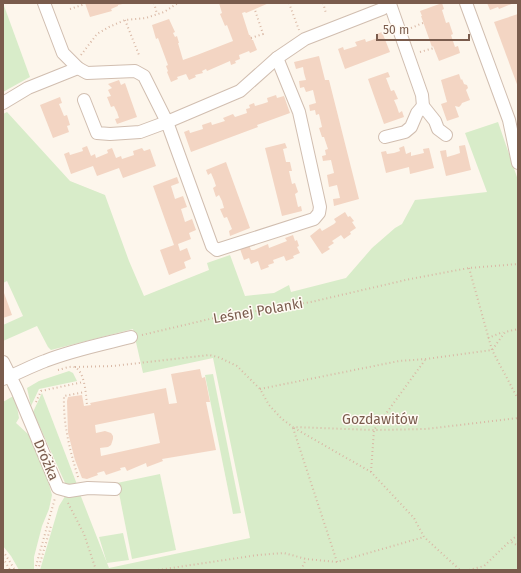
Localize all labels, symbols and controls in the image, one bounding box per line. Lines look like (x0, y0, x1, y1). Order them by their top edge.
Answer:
scale bar (377, 16, 469, 42)
text: 50 m (383, 23, 409, 37)
street label: Leśnej Polanki (212, 295, 304, 327)
street label: Gozdawitów (342, 411, 418, 428)
street label: Dróżka (30, 437, 62, 483)

